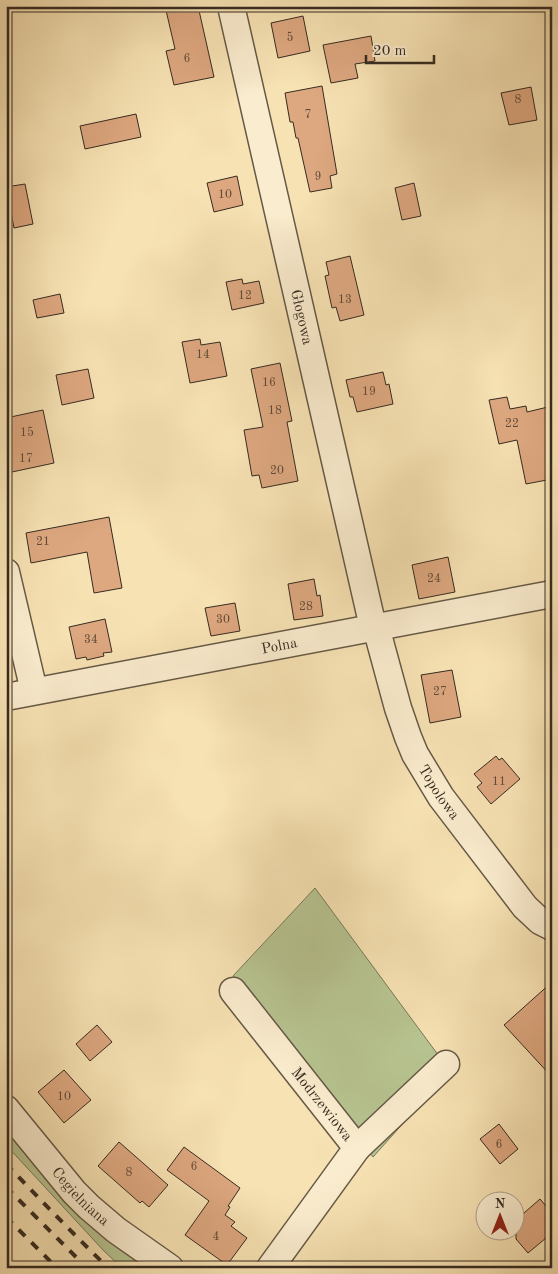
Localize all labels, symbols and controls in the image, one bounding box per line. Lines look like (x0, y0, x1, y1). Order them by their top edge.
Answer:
house number: 5 (287, 31, 294, 44)
scale bar (366, 32, 433, 64)
text: 20 m (373, 44, 407, 59)
house number: 6 (184, 53, 191, 65)
house number: 8 (515, 94, 522, 106)
house number: 7 (305, 109, 311, 121)
house number: 9 (315, 171, 321, 183)
house number: 10 (218, 189, 232, 201)
street label: Głogowa (287, 288, 314, 347)
house number: 12 (238, 290, 252, 302)
house number: 13 (338, 294, 352, 306)
house number: 14 (196, 349, 210, 361)
house number: 16 (262, 377, 276, 389)
house number: 19 (362, 386, 376, 398)
house number: 18 (268, 405, 282, 417)
house number: 22 (505, 418, 519, 430)
house number: 15 (20, 426, 34, 439)
house number: 17 (19, 453, 33, 465)
house number: 20 (270, 465, 284, 477)
house number: 21 (36, 536, 50, 548)
house number: 24 (427, 573, 441, 585)
house number: 28 (299, 601, 313, 613)
house number: 30 (216, 614, 230, 626)
house number: 34 (84, 634, 98, 646)
street label: Polna (260, 636, 299, 658)
house number: 27 (433, 686, 447, 698)
street label: Topolowa (414, 763, 462, 823)
house number: 11 (492, 776, 506, 788)
street label: Modrzewiowa (288, 1065, 355, 1145)
house number: 10 (57, 1091, 71, 1103)
house number: 6 (496, 1139, 503, 1151)
house number: 6 (191, 1161, 198, 1173)
street label: Cegielniana (48, 1165, 112, 1230)
house number: 8 (126, 1167, 133, 1179)
north arrow (476, 1192, 526, 1242)
text: N (495, 1197, 506, 1211)
house number: 4 (213, 1231, 220, 1243)

